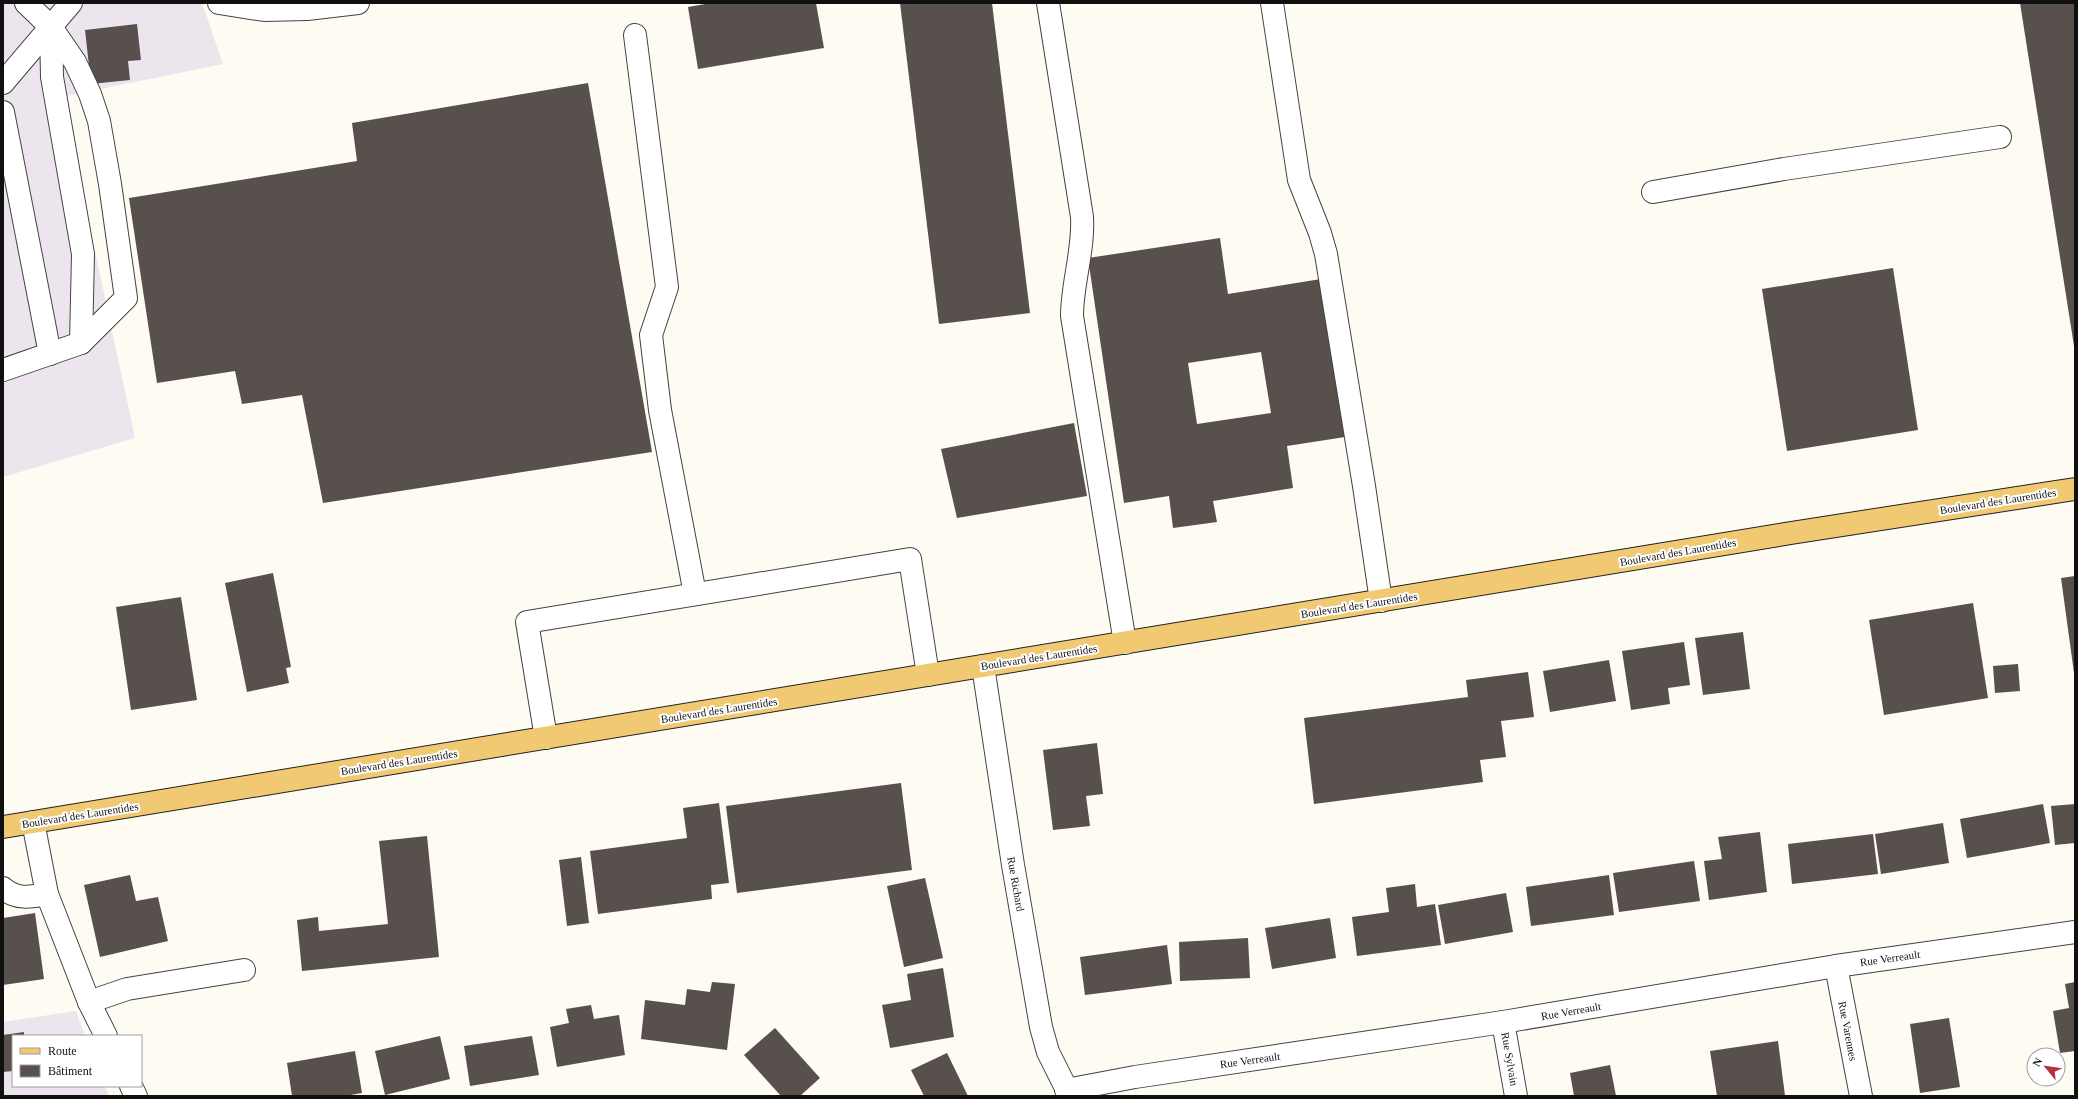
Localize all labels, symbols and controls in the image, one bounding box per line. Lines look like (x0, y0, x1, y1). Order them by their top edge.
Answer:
street label: Boulevard des Laurentides (1939, 486, 2057, 516)
street label: Boulevard des Laurentides (1619, 536, 1737, 568)
street label: Boulevard des Laurentides (1300, 590, 1418, 620)
street label: Boulevard des Laurentides (980, 642, 1098, 672)
street label: Boulevard des Laurentides (660, 695, 778, 725)
street label: Boulevard des Laurentides (340, 747, 458, 777)
street label: Boulevard des Laurentides (21, 800, 139, 830)
street label: Rue Richard (1005, 856, 1027, 913)
street label: Rue Verreault (1859, 948, 1921, 968)
street label: Rue Verreault (1540, 1000, 1602, 1022)
street label: Rue Varennes (1836, 1000, 1860, 1062)
street label: Rue Sylvain (1499, 1031, 1521, 1087)
legend (12, 1035, 142, 1087)
text: Route (48, 1044, 77, 1058)
north arrow (2026, 1047, 2066, 1087)
street label: Rue Verreault (1219, 1050, 1281, 1070)
text: N (2030, 1056, 2044, 1069)
text: Bâtiment (48, 1064, 93, 1078)

